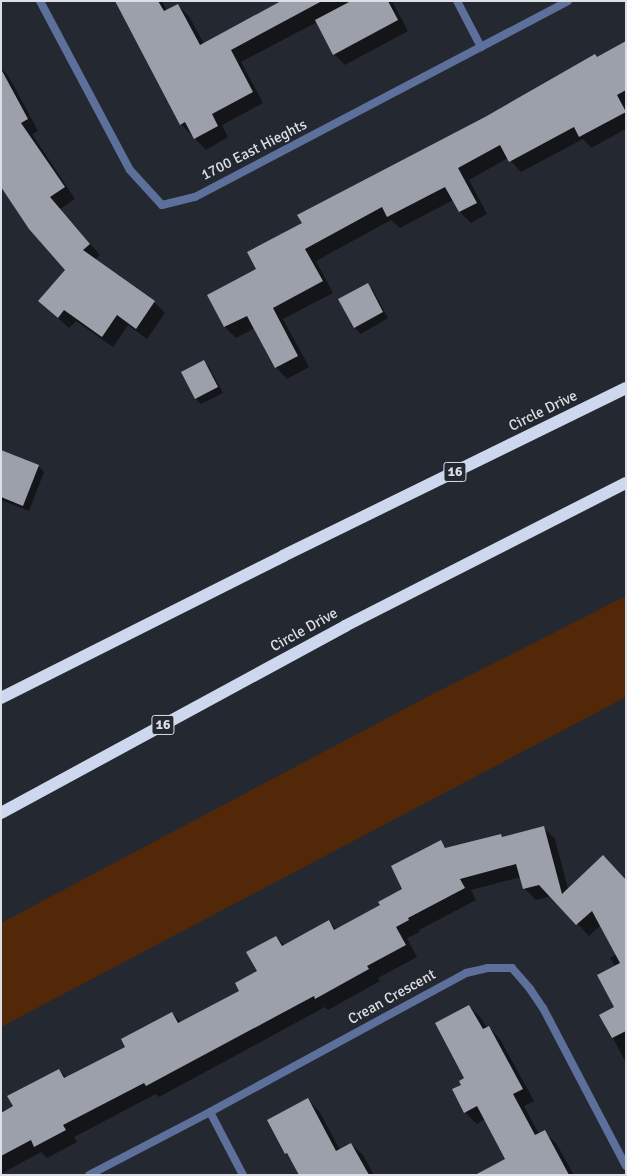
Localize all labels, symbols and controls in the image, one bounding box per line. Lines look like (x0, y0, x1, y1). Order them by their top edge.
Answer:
street label: 1700 East Hieghts (198, 116, 310, 184)
street label: Circle Drive (506, 387, 580, 435)
road number: 16 (443, 460, 467, 484)
street label: Circle Drive (267, 604, 341, 656)
road number: 16 (151, 713, 175, 737)
street label: Crean Crescent (345, 966, 439, 1028)

